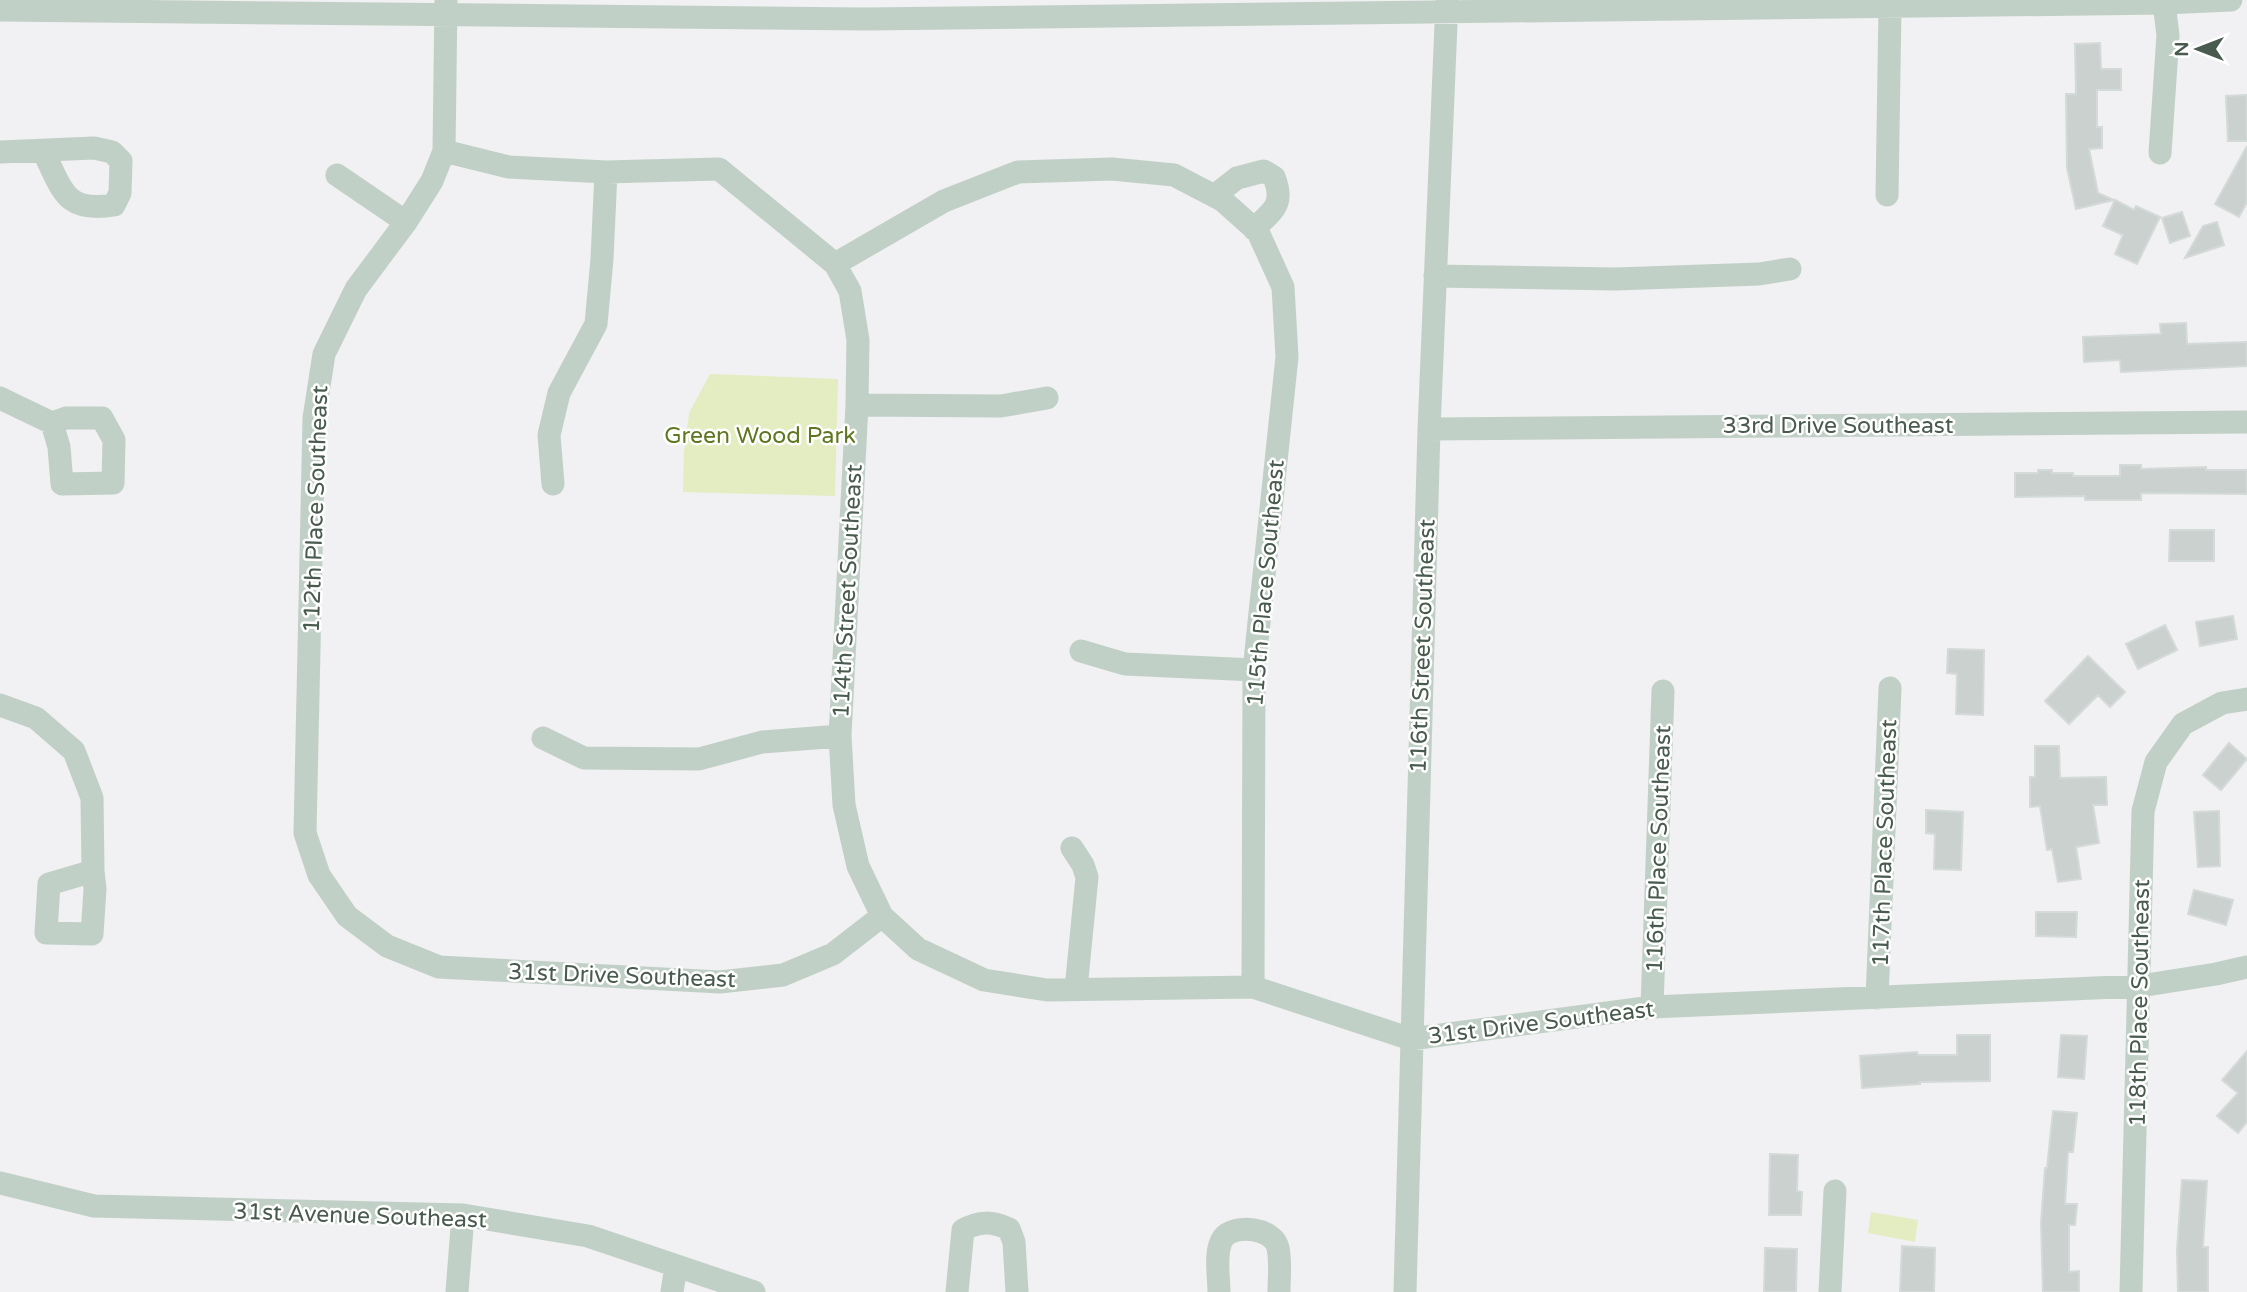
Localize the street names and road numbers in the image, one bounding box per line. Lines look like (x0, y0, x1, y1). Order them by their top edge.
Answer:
street label: 112th Place Southeast (298, 384, 334, 633)
street label: 33rd Drive Southeast (1722, 412, 1954, 440)
street label: 115th Place Southeast (1241, 458, 1291, 708)
street label: 114th Street Southeast (827, 463, 869, 719)
street label: 116th Street Southeast (1405, 518, 1441, 774)
street label: 117th Place Southeast (1867, 718, 1903, 967)
street label: 116th Place Southeast (1641, 724, 1677, 973)
street label: 118th Place Southeast (2124, 879, 2156, 1127)
street label: 31st Drive Southeast (508, 958, 737, 994)
street label: 31st Drive Southeast (1426, 995, 1656, 1051)
street label: 31st Avenue Southeast (233, 1198, 487, 1234)

